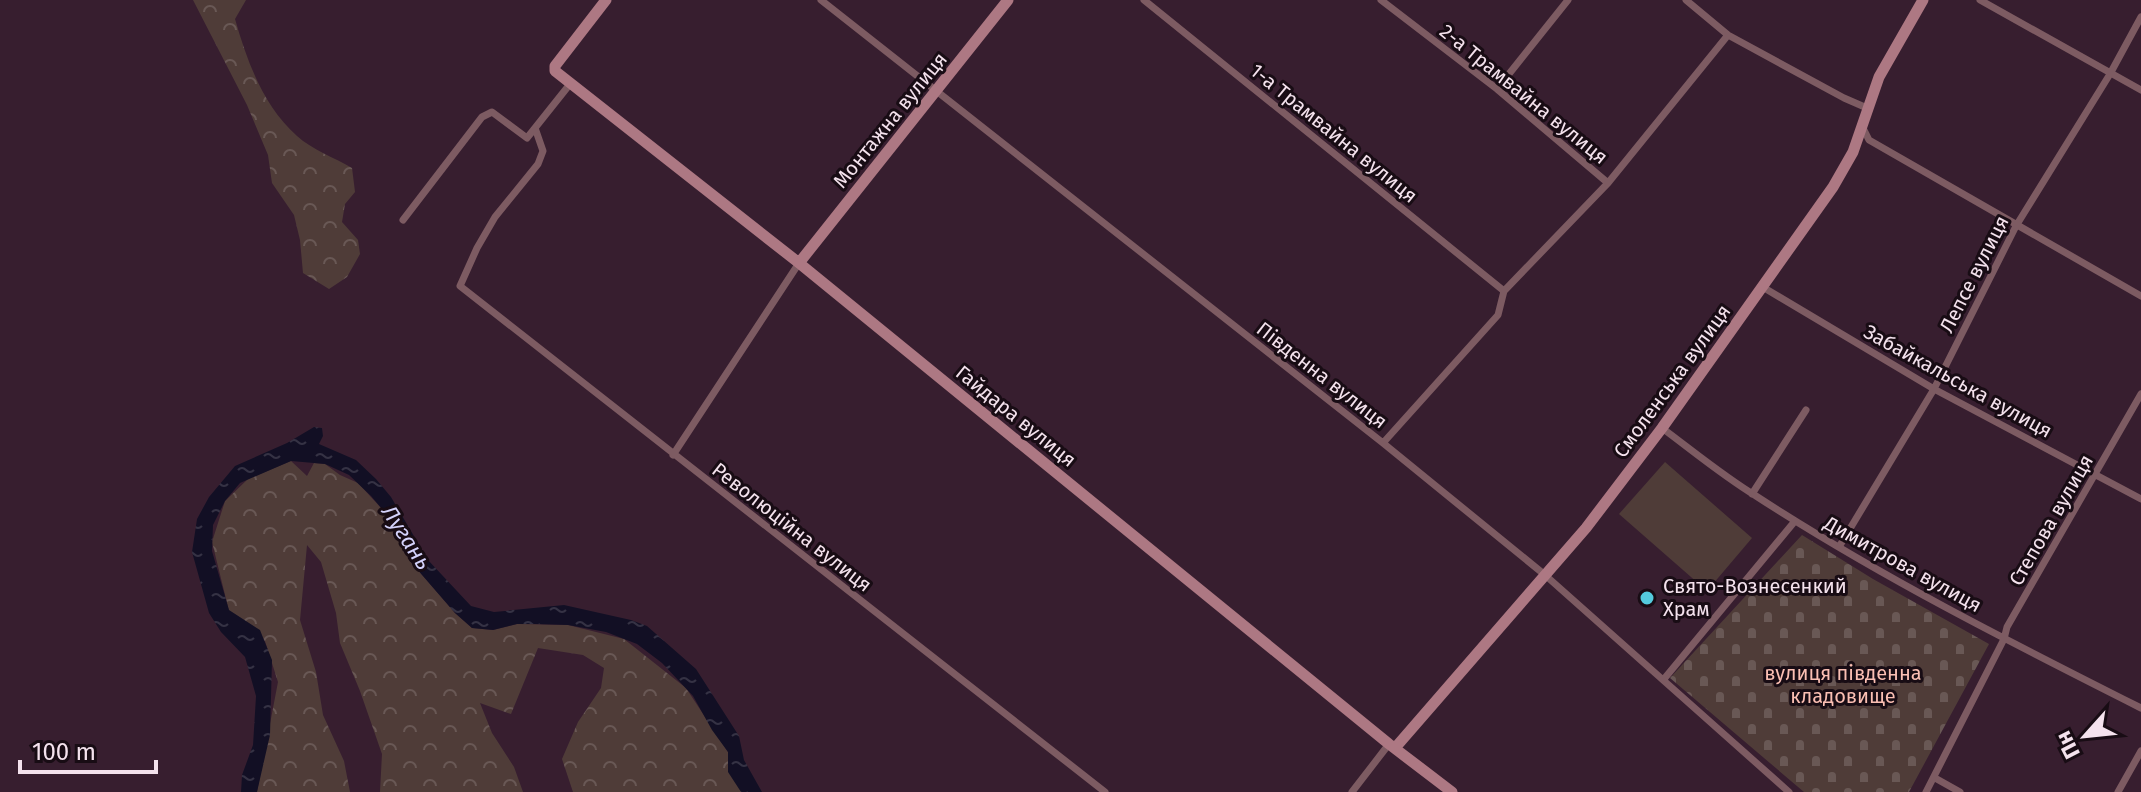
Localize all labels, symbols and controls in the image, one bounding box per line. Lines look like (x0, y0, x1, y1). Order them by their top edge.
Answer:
street label: 2-а Трамвайна вулиця (1435, 19, 1613, 169)
street label: Монтажна вулиця (828, 47, 952, 193)
street label: 1-а Трамвайна вулиця (1246, 58, 1422, 208)
street label: Лепсе вулиця (1934, 211, 2014, 337)
street label: Смоленська вулиця (1608, 300, 1736, 462)
street label: Південна вулиця (1252, 317, 1392, 433)
street label: Забайкальська вулиця (1860, 319, 2056, 443)
street label: Гайдара вулиця (951, 360, 1081, 472)
street label: Степова вулиця (2004, 450, 2098, 590)
street label: Революційна вулиця (707, 457, 877, 597)
water label: Лугань (375, 499, 437, 575)
street label: Димитрова вулиця (1819, 510, 1986, 617)
place label: Свято-Вознесенкий Храм (1663, 574, 1847, 621)
marker: Свято-Вознесенкий Храм (1638, 589, 1656, 607)
park label: вулиця південна кладовище (1764, 661, 1922, 708)
north arrow (2045, 696, 2125, 776)
scale bar (20, 724, 156, 774)
text: Пн (2049, 726, 2086, 763)
text: 100 m (32, 738, 96, 766)

